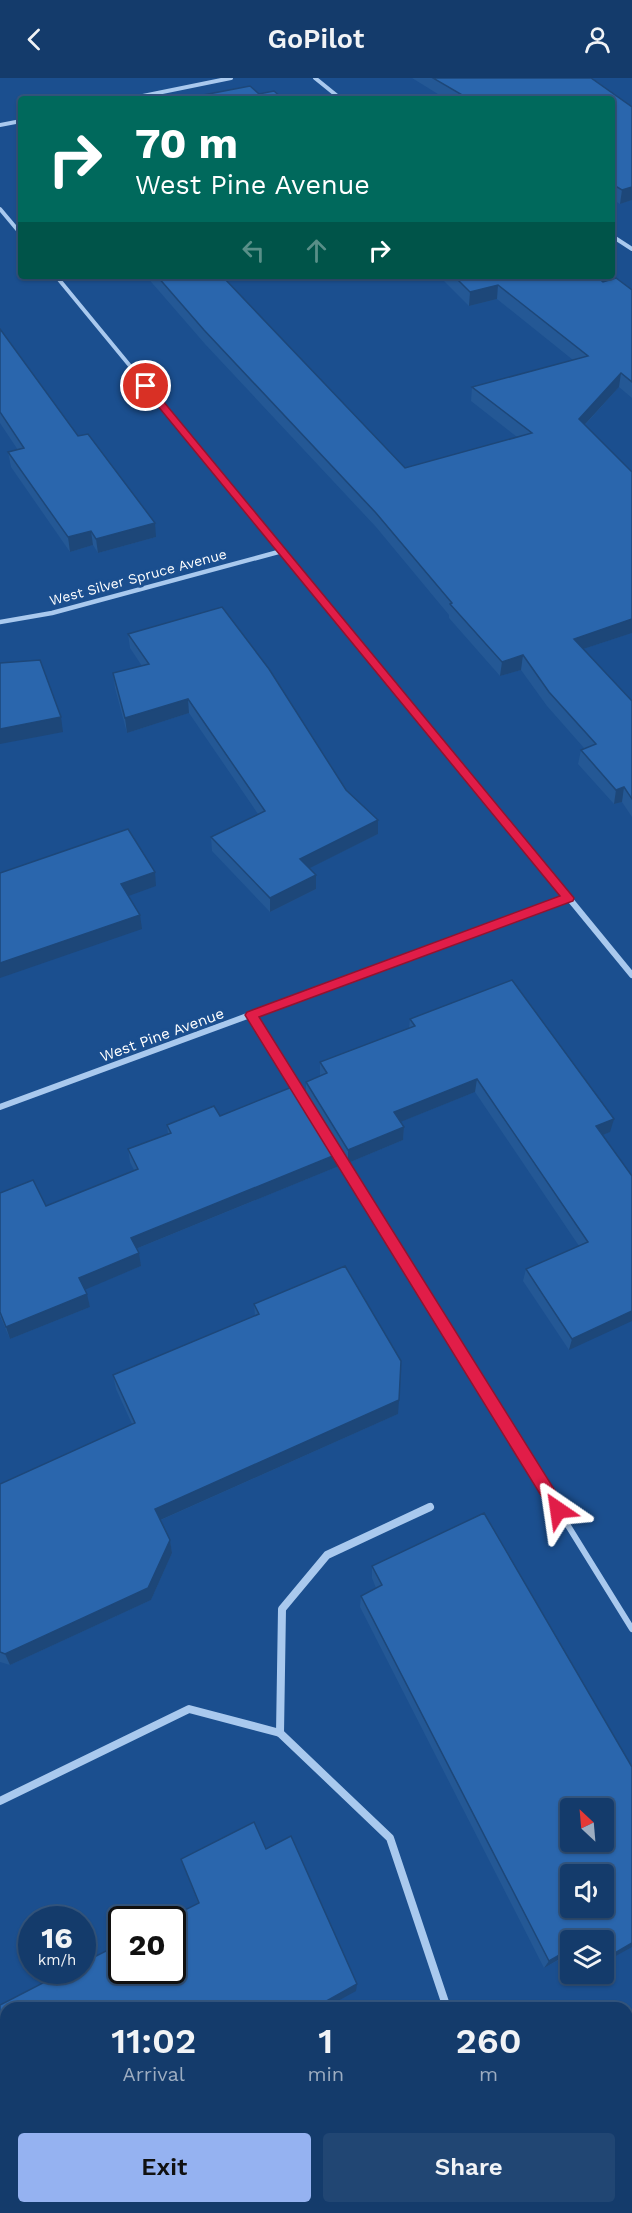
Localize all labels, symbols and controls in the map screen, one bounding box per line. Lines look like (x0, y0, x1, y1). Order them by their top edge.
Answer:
icon: back (18, 23, 51, 56)
text: GoPilot (268, 23, 364, 55)
icon: person (581, 23, 614, 56)
text: 70 m (135, 119, 238, 168)
icon: right (36, 120, 114, 198)
text: West Pine Avenue (135, 169, 370, 201)
icon: left (237, 234, 270, 267)
icon: ahead (300, 234, 333, 267)
icon: right (363, 234, 396, 267)
pin (120, 360, 171, 411)
icon: arrive (129, 369, 162, 402)
street label: West Silver Spruce Avenue (48, 546, 228, 608)
street label: West Pine Avenue (98, 1004, 226, 1066)
position arrow (526, 1478, 590, 1542)
north arrow (560, 1798, 614, 1852)
map controls (560, 1798, 614, 1984)
button: sound (560, 1864, 614, 1918)
speed limit sign: 20 (108, 1906, 186, 1984)
text: 16 (41, 1920, 73, 1955)
button: layers (560, 1930, 614, 1984)
text: km/h (38, 1951, 76, 1969)
text: 11:02 (111, 2020, 196, 2062)
text: 1 (318, 2020, 333, 2062)
text: 260 (455, 2020, 522, 2062)
text: Arrival (123, 2062, 185, 2086)
text: min (307, 2062, 344, 2086)
text: m (479, 2062, 498, 2086)
button: Exit (18, 2133, 311, 2202)
button: Share (323, 2133, 615, 2202)

